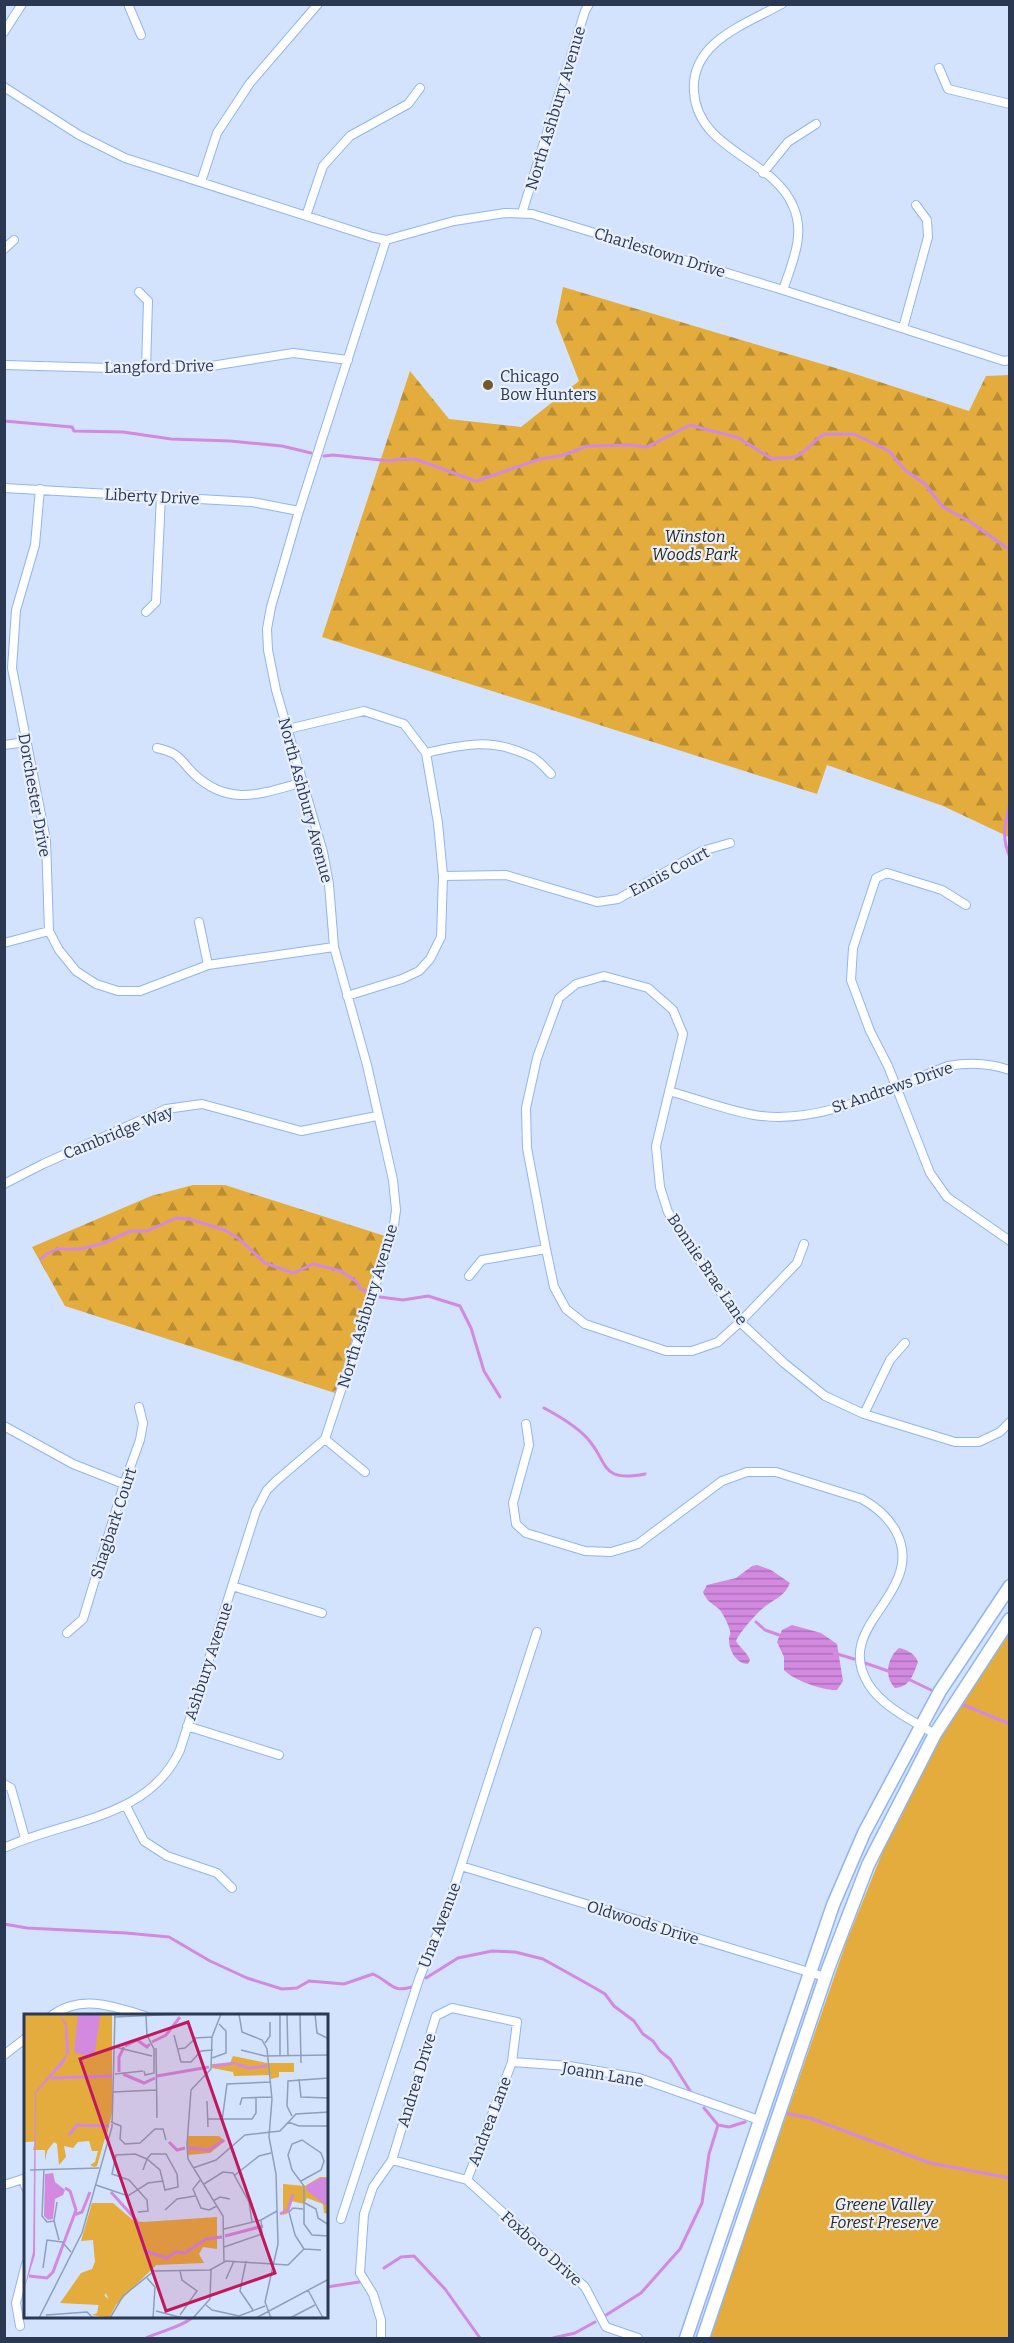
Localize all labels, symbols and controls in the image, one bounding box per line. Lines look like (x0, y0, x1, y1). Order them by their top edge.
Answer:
street label: North Ashbury Avenue (521, 24, 589, 192)
street label: Charlestown Drive (592, 223, 728, 281)
street label: Langford Drive (104, 356, 214, 377)
place label: Chicago Bow Hunters (500, 367, 597, 404)
marker: Chicago Bow Hunters (481, 378, 495, 392)
street label: Liberty Drive (104, 485, 200, 508)
park label: Winston Woods Park (652, 527, 739, 564)
street label: North Ashbury Avenue (274, 715, 337, 885)
street label: Dorchester Drive (14, 732, 55, 859)
street label: Ennis Court (626, 842, 713, 900)
street label: St Andrews Drive (829, 1058, 955, 1117)
street label: Cambridge Way (60, 1102, 176, 1163)
street label: Bonnie Brae Lane (663, 1210, 752, 1328)
street label: North Ashbury Avenue (333, 1222, 401, 1390)
street label: Shagbark Court (87, 1465, 140, 1581)
street label: Ashbury Avenue (180, 1600, 237, 1723)
street label: Una Avenue (414, 1880, 465, 1971)
street label: Oldwoods Drive (584, 1896, 701, 1949)
inset map (24, 2014, 328, 2319)
street label: Andrea Drive (393, 2031, 440, 2130)
street label: Joann Lane (560, 2058, 645, 2091)
street label: Andrea Lane (464, 2074, 515, 2169)
park label: Greene Valley Forest Preserve (829, 2195, 939, 2232)
street label: Foxboro Drive (497, 2207, 586, 2290)

